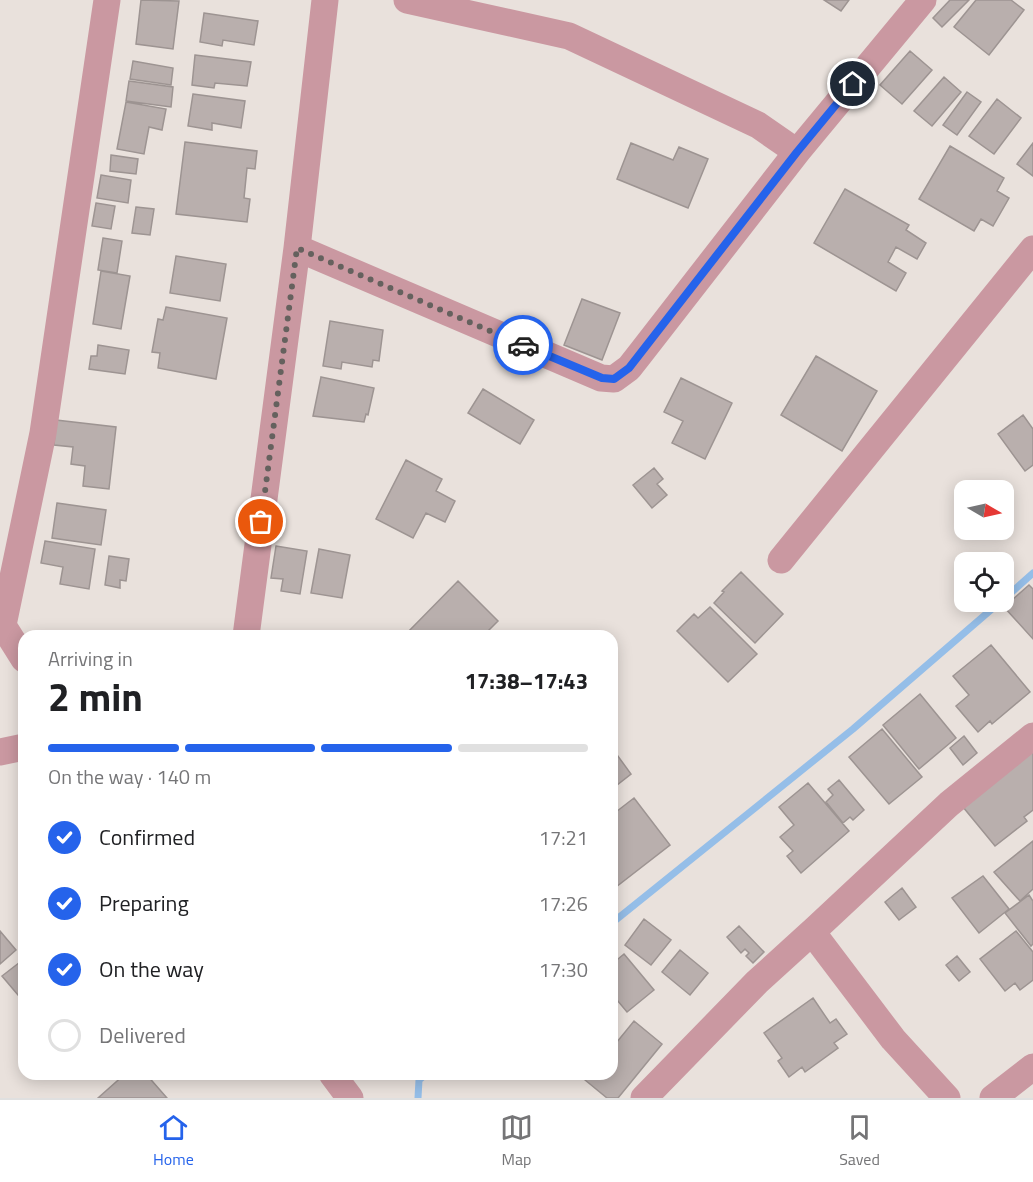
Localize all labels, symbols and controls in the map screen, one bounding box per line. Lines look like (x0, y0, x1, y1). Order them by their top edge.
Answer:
pin (827, 58, 878, 109)
icon: home (836, 67, 869, 100)
courier (493, 315, 553, 375)
icon: car (507, 329, 540, 362)
north arrow (954, 480, 1014, 540)
map controls (954, 480, 1014, 612)
pin (235, 496, 286, 547)
icon: bag (244, 505, 277, 538)
button: locate (954, 552, 1014, 612)
text: Arriving in (48, 643, 133, 674)
text: 17:38–17:43 (465, 664, 588, 698)
text: 2 min (48, 667, 143, 726)
text: On the way · 140 m (48, 761, 211, 792)
text: Confirmed (99, 820, 195, 854)
icon: check (48, 821, 81, 854)
text: 17:21 (539, 822, 588, 853)
text: Preparing (99, 886, 189, 920)
icon: check (48, 887, 81, 920)
text: 17:26 (539, 888, 588, 919)
text: On the way (99, 952, 204, 986)
icon: check (48, 953, 81, 986)
text: 17:30 (539, 954, 588, 985)
text: Delivered (99, 1018, 186, 1052)
tab: Home (153, 1111, 194, 1171)
tab: Map (500, 1111, 533, 1171)
tab: Saved (839, 1111, 880, 1171)

